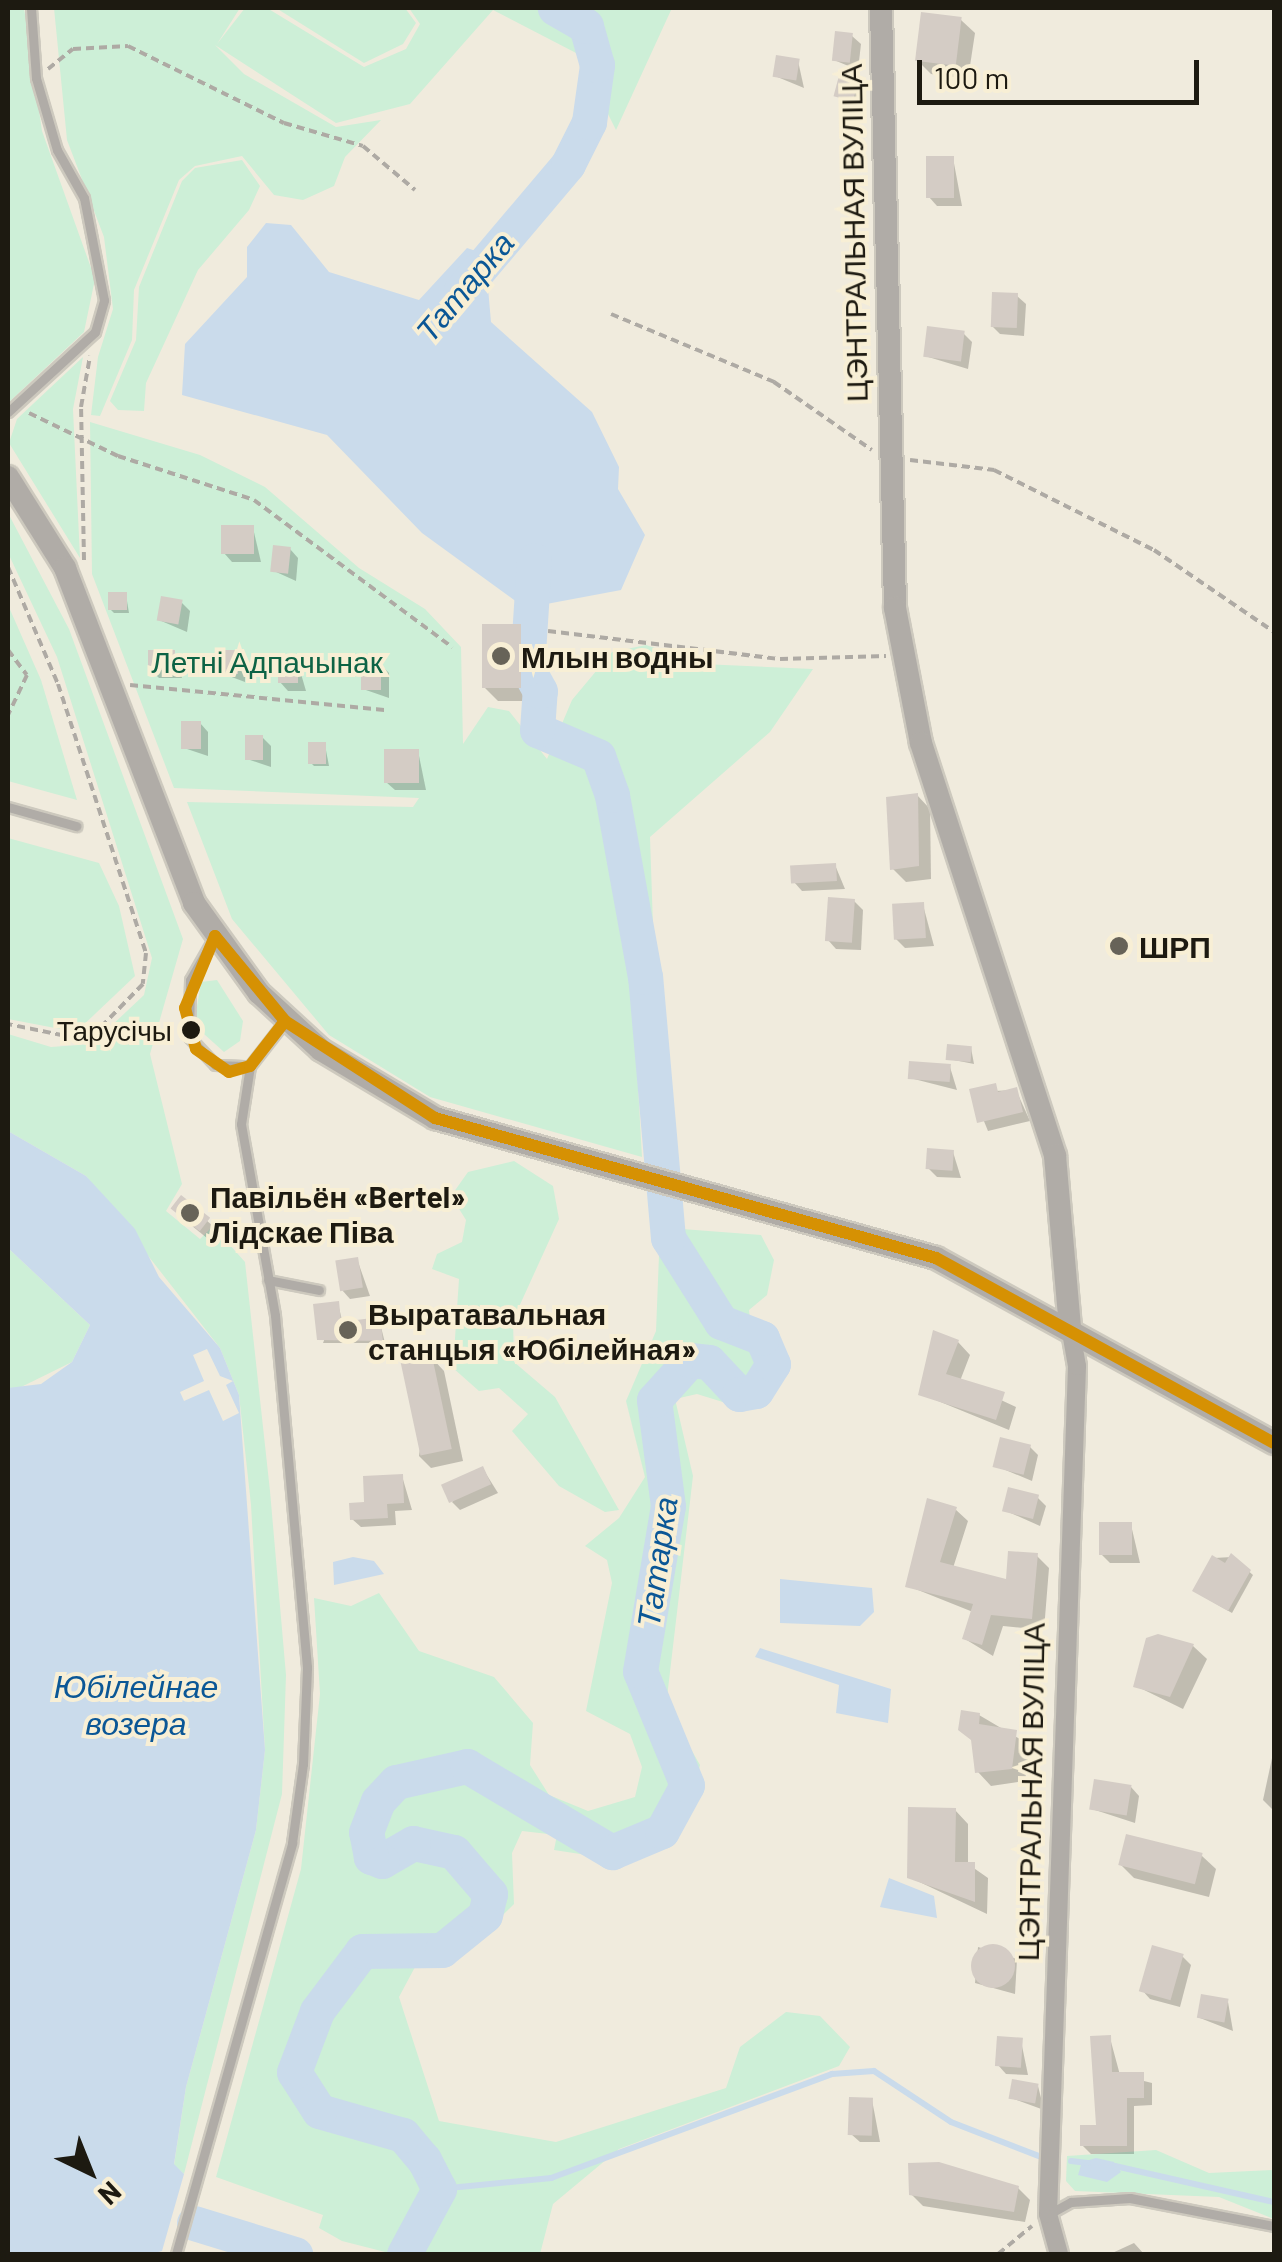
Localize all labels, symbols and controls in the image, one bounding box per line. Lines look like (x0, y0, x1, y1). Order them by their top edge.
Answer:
scale bar (922, 40, 1204, 102)
text: 100 m (934, 59, 1009, 95)
street label: ЦЭНТРАЛЬНАЯ ВУЛІЦА (832, 63, 874, 403)
water label: Татарка (407, 223, 521, 349)
place label: Млын водны (521, 638, 714, 674)
park label: Летні Адпачынак (151, 643, 383, 679)
marker: Млын водны (490, 645, 512, 667)
place label: ШРП (1139, 928, 1211, 964)
marker: ШРП (1108, 935, 1130, 957)
place label: Тарусічы (57, 1013, 172, 1047)
marker: Тарусічы (181, 1020, 201, 1040)
place label: Павільён «Bertel» Лідскае Піва (210, 1178, 465, 1248)
marker: Павільён «Bertel» Лідскае Піва (179, 1202, 201, 1224)
place label: Выратавальная станцыя «Юбілейная» (368, 1295, 696, 1366)
marker: Выратавальная станцыя «Юбілейная» (337, 1319, 359, 1341)
water label: Татарка (628, 1494, 684, 1630)
street label: ЦЭНТРАЛЬНАЯ ВУЛІЦА (1009, 1622, 1051, 1962)
water label: Юбілейнае возера (54, 1667, 218, 1742)
north arrow (40, 2122, 140, 2222)
text: N (92, 2175, 129, 2213)

